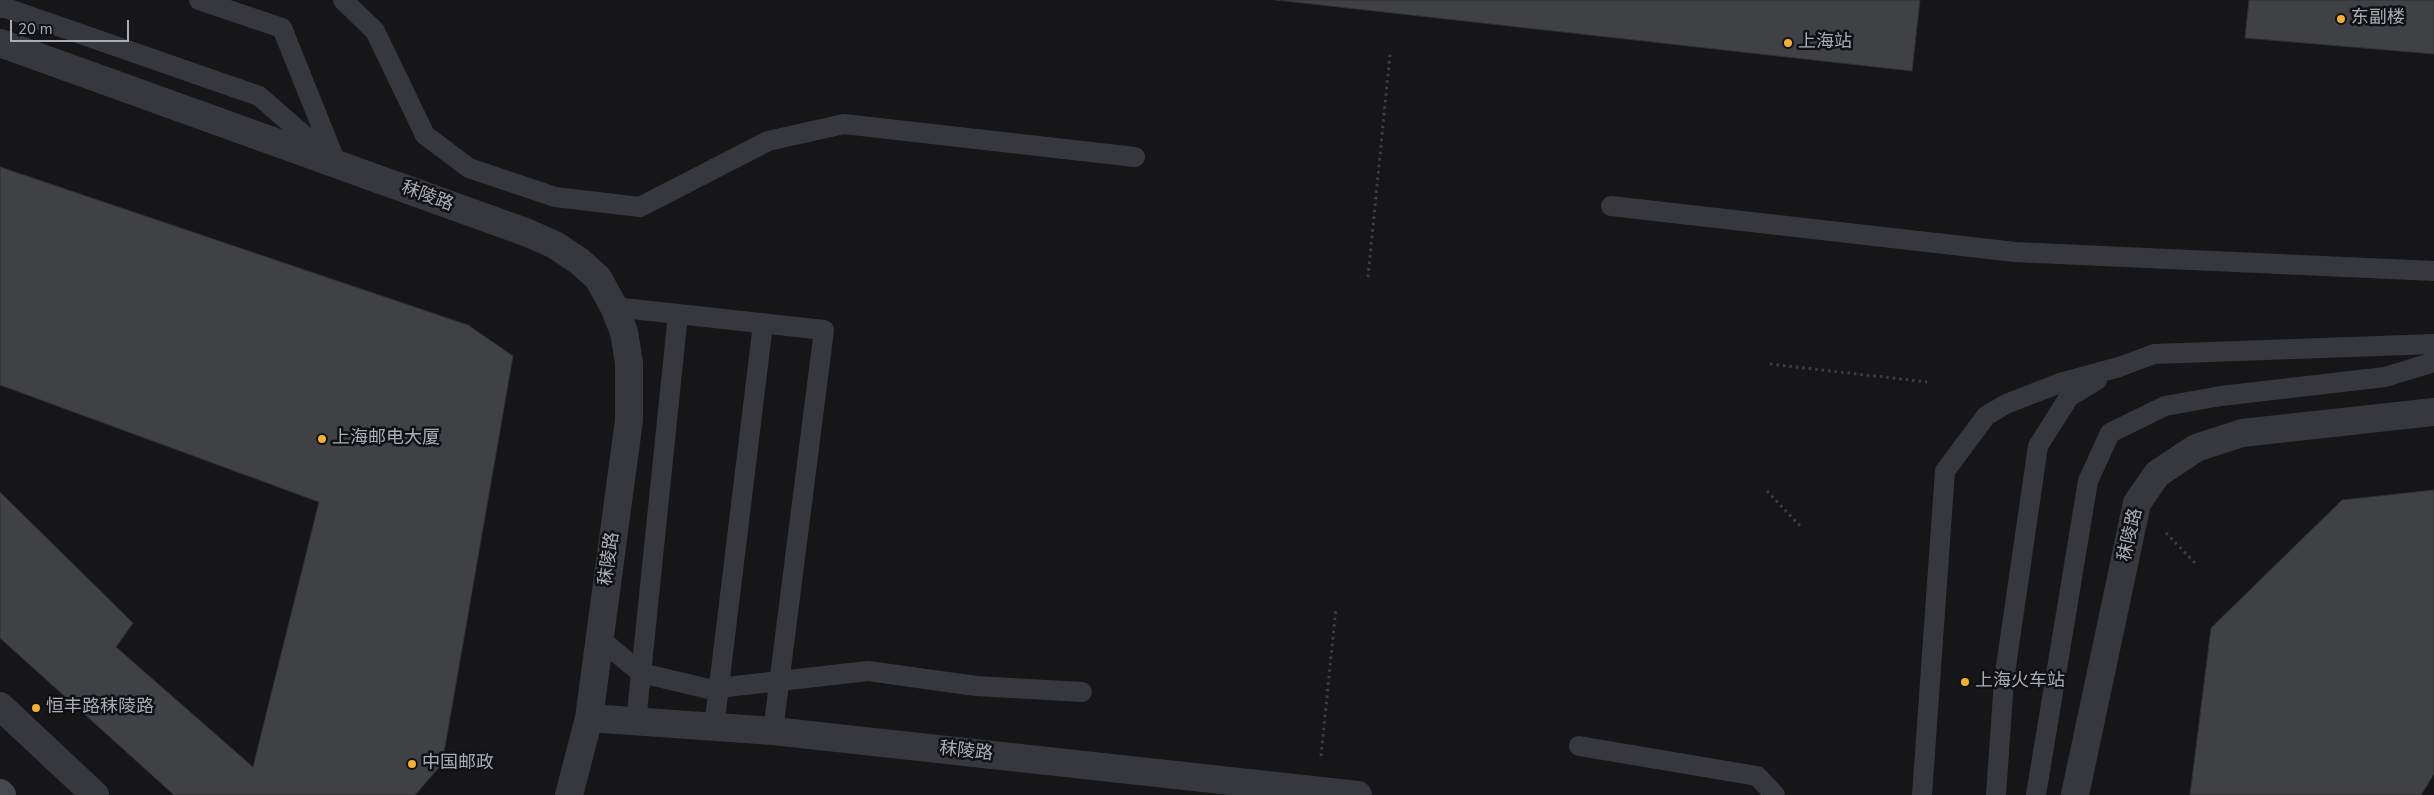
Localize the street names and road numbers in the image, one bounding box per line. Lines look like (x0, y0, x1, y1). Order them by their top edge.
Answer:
street label: 秣陵路 (398, 178, 456, 216)
street label: 秣陵路 (2114, 506, 2148, 564)
street label: 秣陵路 (596, 531, 624, 587)
street label: 秣陵路 (938, 738, 994, 766)

